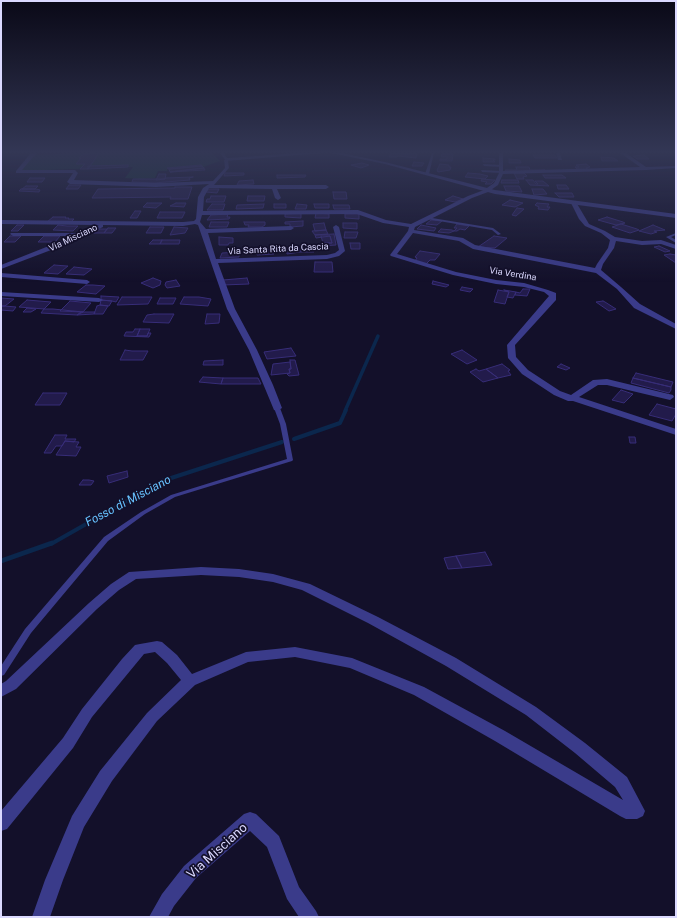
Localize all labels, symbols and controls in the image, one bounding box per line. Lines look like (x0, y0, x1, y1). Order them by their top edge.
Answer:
street label: Via Misciano (47, 222, 99, 254)
street label: Via Santa Rita da Cascia (227, 241, 329, 257)
street label: Via Verdina (489, 265, 537, 283)
water label: Fosso di Misciano (83, 472, 173, 530)
street label: Via Misciano (184, 820, 250, 882)

